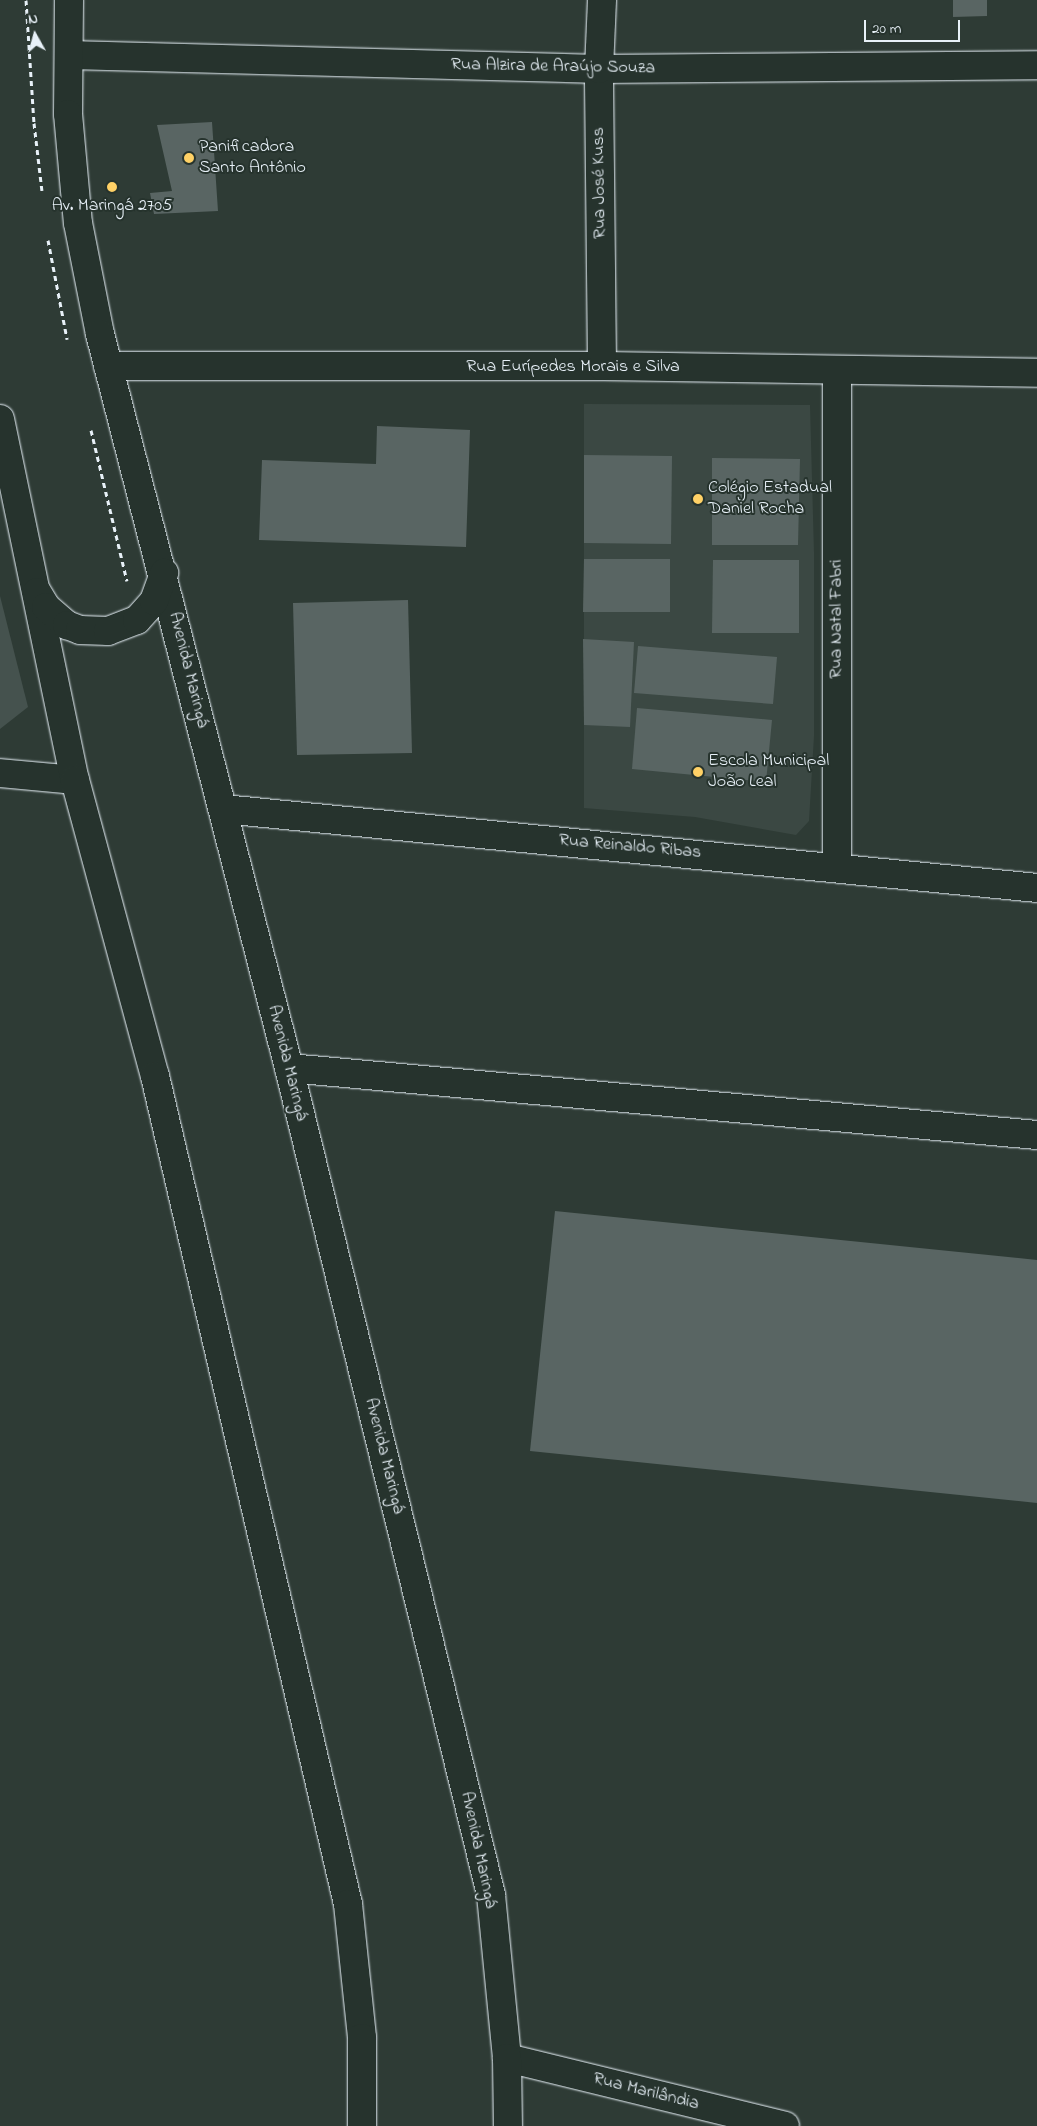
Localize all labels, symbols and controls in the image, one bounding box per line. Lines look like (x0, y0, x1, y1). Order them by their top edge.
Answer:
text: N (27, 9, 39, 31)
north arrow (10, 10, 60, 60)
scale bar (867, 10, 963, 42)
text: 20 m (872, 18, 901, 40)
street label: Rua Alzira de Araújo Souza (451, 54, 655, 80)
street label: Rua José Kuss (588, 127, 612, 239)
place label: Panificadora Santo Antônio (199, 137, 306, 180)
marker: Panificadora Santo Antônio (183, 152, 195, 164)
marker: Av. Maringá 2705 (106, 181, 118, 193)
place label: Av. Maringá 2705 (52, 195, 172, 217)
street label: Rua Eurípedes Morais e Silva (466, 356, 680, 378)
place label: Colégio Estadual Daniel Rocha (708, 478, 832, 520)
marker: Colégio Estadual Daniel Rocha (692, 493, 704, 505)
street label: Rua Natal Fabri (826, 559, 848, 679)
street label: Avenida Maringá (163, 610, 213, 730)
place label: Escola Municipal João Leal (708, 751, 829, 794)
marker: Escola Municipal João Leal (692, 766, 704, 778)
street label: Rua Reinaldo Ribas (558, 830, 702, 864)
street label: Avenida Maringá (262, 1003, 312, 1123)
street label: Avenida Maringá (359, 1396, 409, 1516)
street label: Avenida Maringá (455, 1790, 501, 1910)
street label: Rua Marilândia (591, 2068, 701, 2116)

